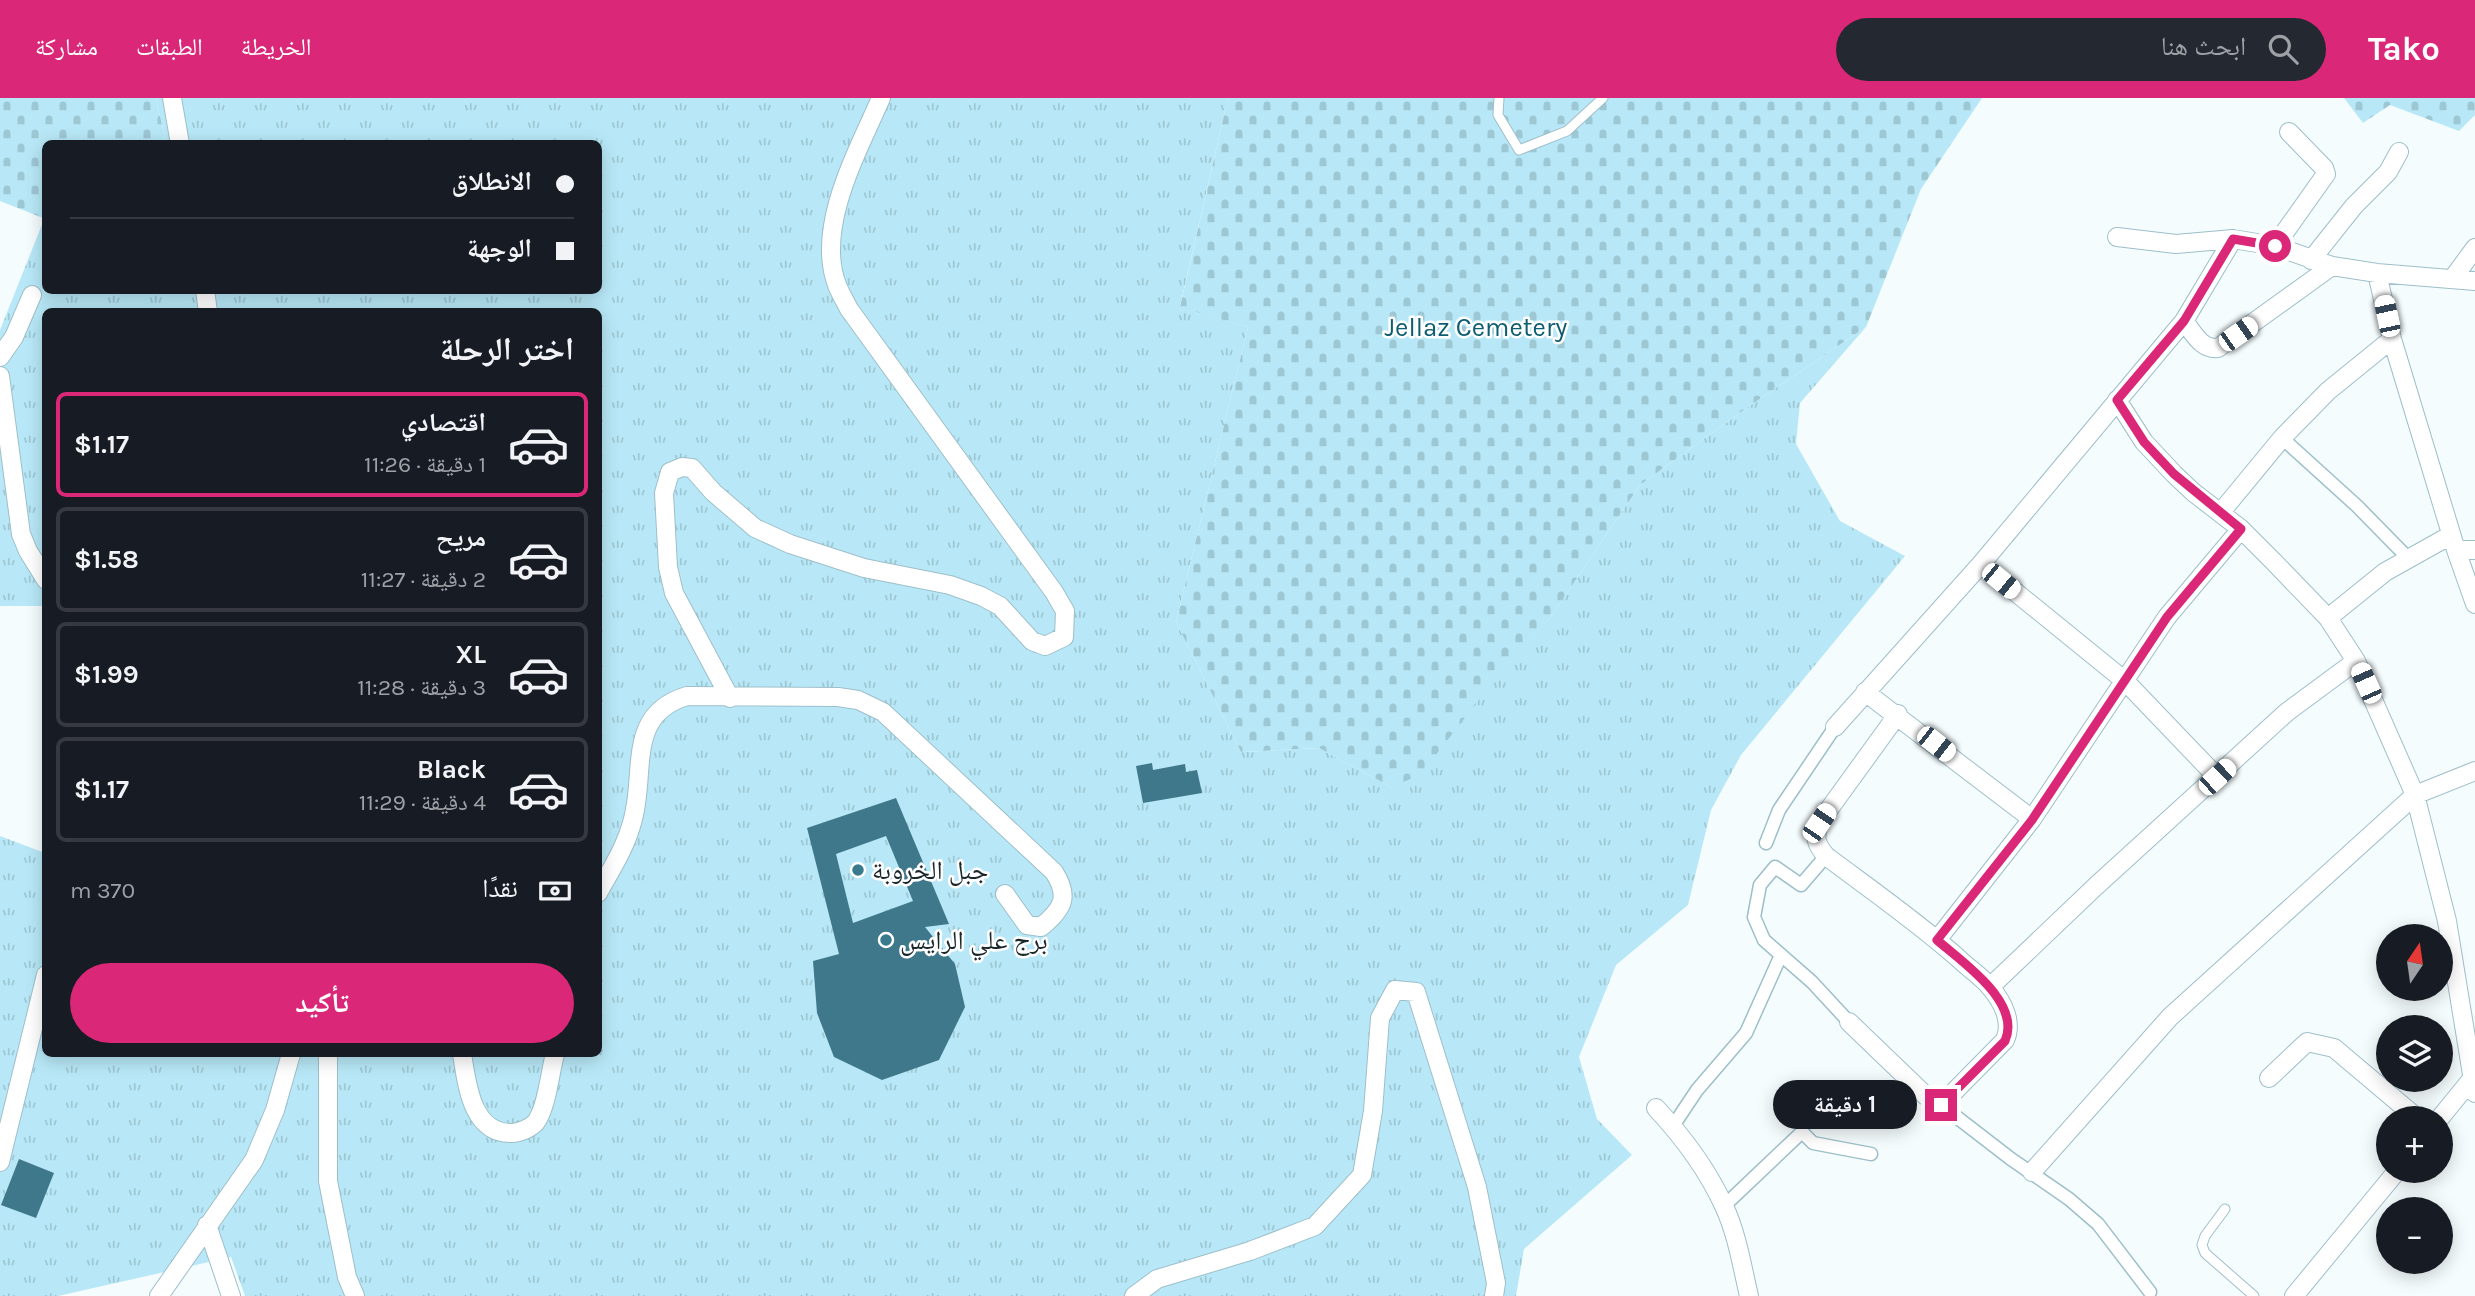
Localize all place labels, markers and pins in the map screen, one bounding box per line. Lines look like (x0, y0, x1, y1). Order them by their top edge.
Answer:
place label: جبل الخروبة (872, 855, 988, 886)
marker: جبل الخروبة (850, 862, 866, 878)
place label: برج علي الرايس (900, 925, 1048, 961)
marker: برج علي الرايس (878, 932, 894, 948)

